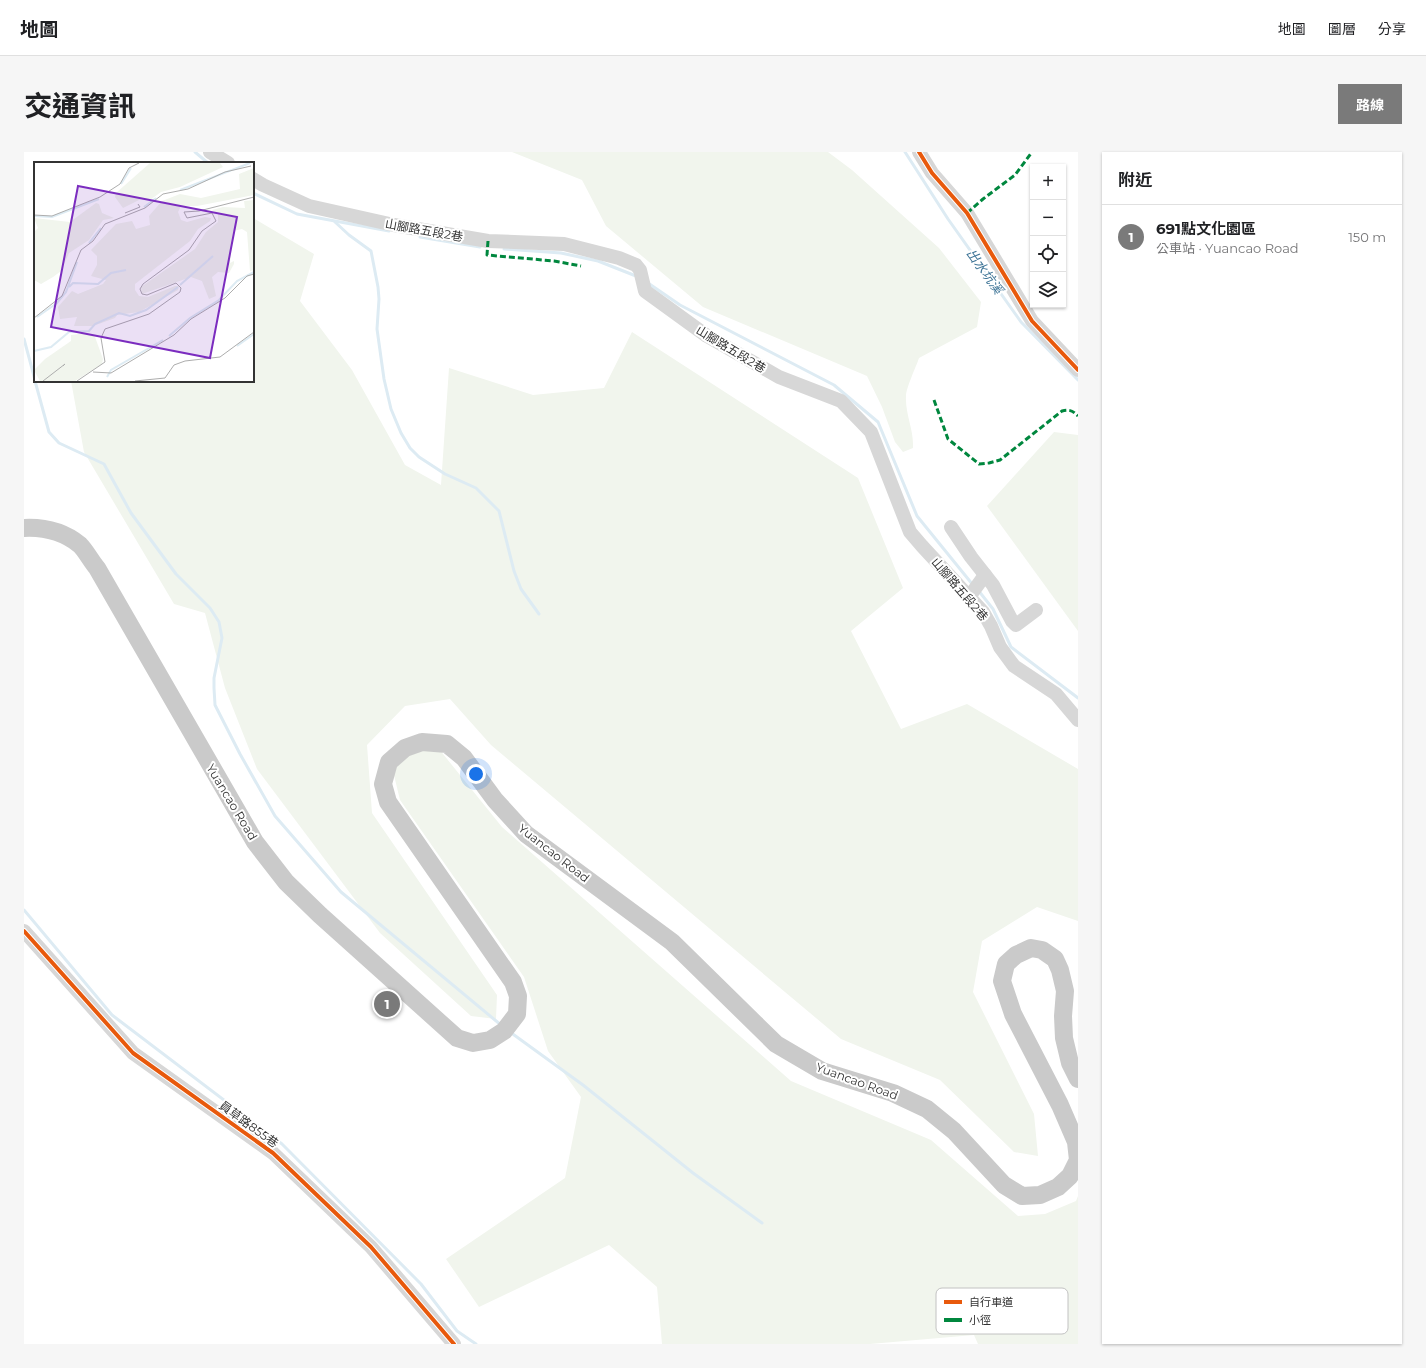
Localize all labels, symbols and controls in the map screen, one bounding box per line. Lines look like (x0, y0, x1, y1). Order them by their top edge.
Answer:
text: 地圖 (20, 18, 58, 41)
text: 地圖 (1278, 20, 1306, 38)
text: 圖層 (1328, 20, 1356, 38)
text: 分享 (1378, 20, 1406, 38)
button: 路線 (1338, 84, 1402, 124)
text: 交通資訊 (24, 89, 136, 123)
inset map (34, 162, 254, 382)
map controls (1030, 164, 1066, 308)
button: + (1030, 164, 1066, 200)
text: 附近 (1118, 170, 1152, 190)
button: − (1030, 200, 1066, 236)
street label: 山腳路五段2巷 (384, 216, 464, 244)
text: 691點文化園區 (1156, 219, 1256, 238)
text: 1 (1128, 229, 1134, 245)
text: 150 m (1348, 229, 1386, 245)
button: locate (1030, 236, 1066, 272)
text: 公車站 · Yuancao Road (1156, 240, 1299, 256)
water label: 出水坑溪 (963, 245, 1008, 298)
button: layers (1030, 272, 1066, 308)
street label: 山腳路五段2巷 (693, 322, 769, 376)
street label: 山腳路五段2巷 (928, 554, 992, 624)
street label: Yuancao Road (203, 761, 261, 843)
your location (466, 764, 486, 784)
street label: Yuancao Road (515, 821, 593, 885)
pin: 1 (374, 989, 400, 1019)
street label: Yuancao Road (814, 1059, 900, 1103)
street label: 員草路855巷 (217, 1098, 281, 1150)
legend (936, 1288, 1068, 1334)
text: 自行車道 (969, 1295, 1013, 1309)
text: 小徑 (969, 1313, 991, 1327)

